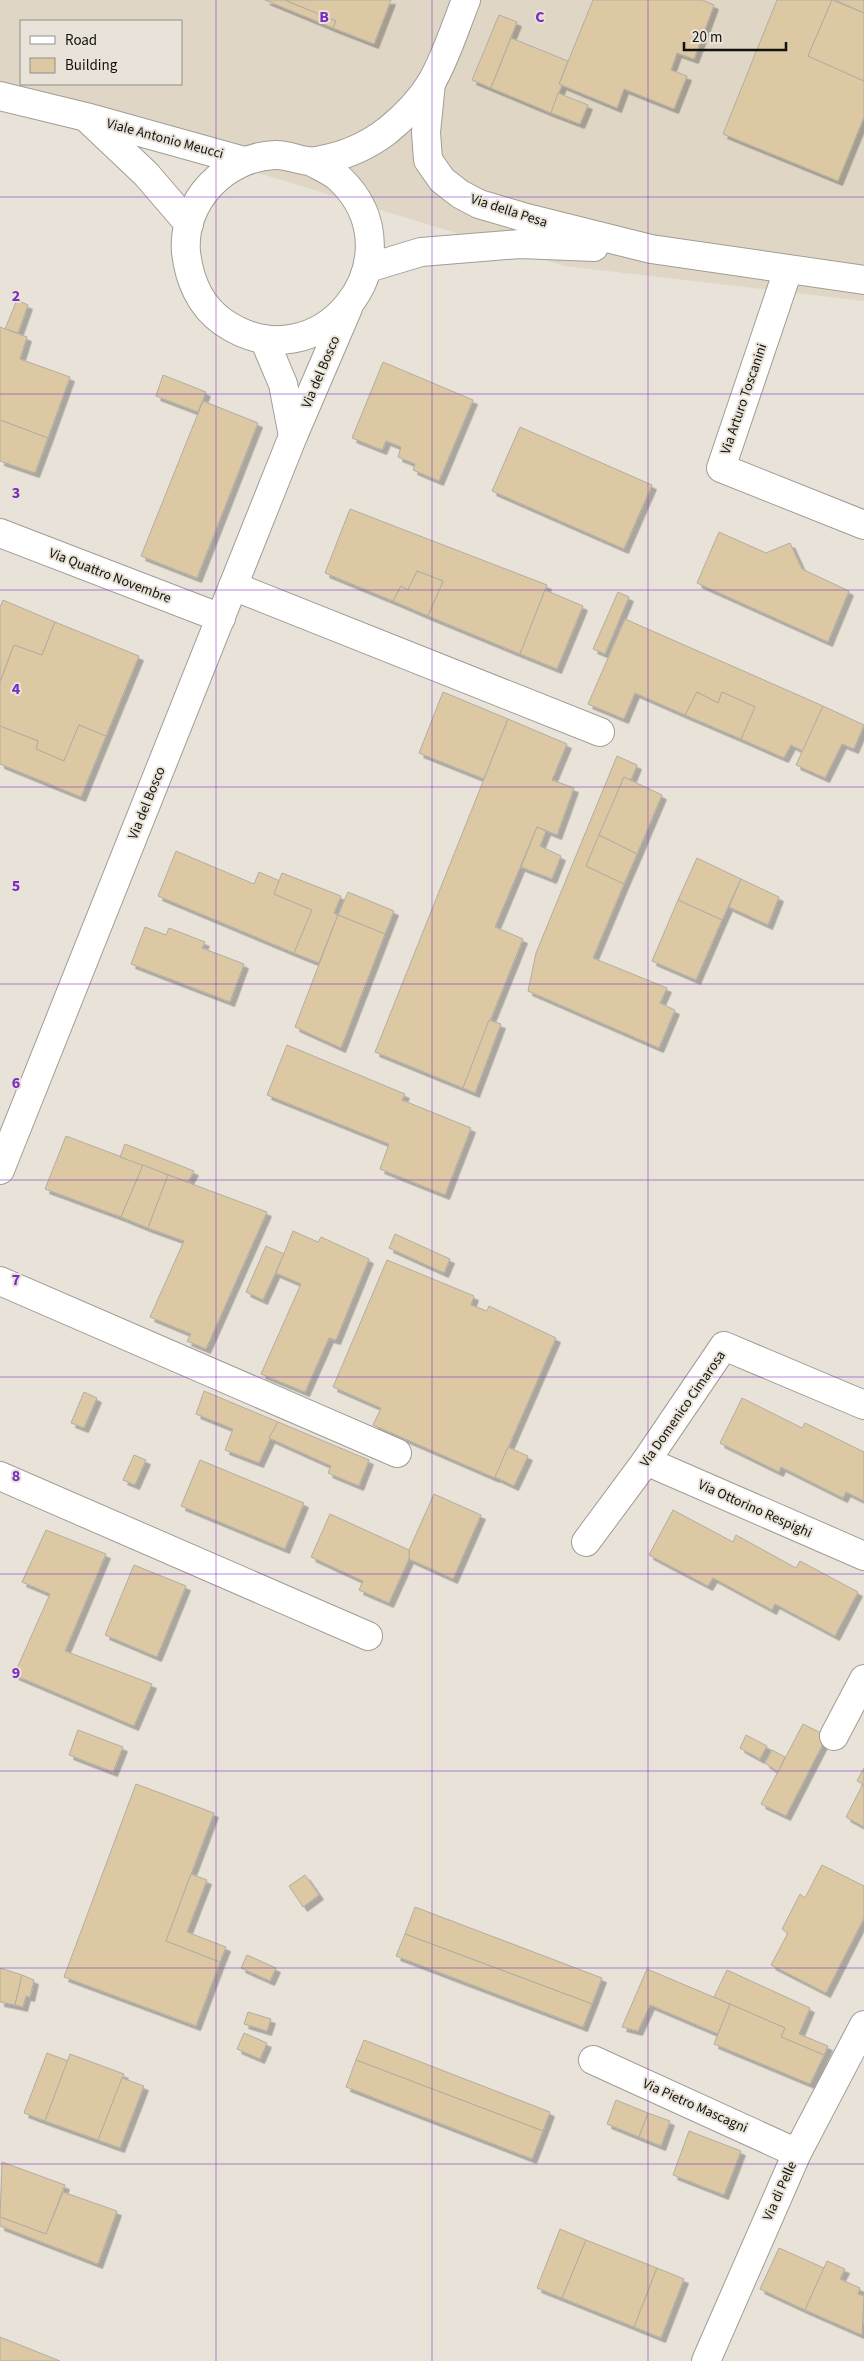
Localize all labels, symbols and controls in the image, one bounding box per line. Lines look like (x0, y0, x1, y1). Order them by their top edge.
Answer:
text: B (319, 6, 329, 28)
text: C (535, 6, 545, 28)
legend (20, 20, 182, 85)
scale bar (684, 20, 786, 52)
text: 20 m (692, 27, 722, 48)
text: Road (65, 30, 97, 51)
text: Building (65, 55, 118, 76)
street label: Viale Antonio Meucci (104, 114, 226, 164)
street label: Via della Pesa (468, 189, 550, 233)
text: 2 (12, 285, 20, 307)
street label: Via del Bosco (297, 333, 345, 411)
street label: Via Arturo Toscanini (716, 341, 772, 457)
text: 3 (12, 482, 20, 504)
street label: Via Quattro Novembre (46, 543, 174, 609)
text: 4 (12, 678, 21, 700)
street label: Via del Bosco (123, 764, 171, 842)
text: 5 (12, 875, 20, 897)
text: 6 (12, 1072, 20, 1094)
text: 7 (12, 1269, 20, 1291)
street label: Via Domenico Cimarosa (635, 1347, 731, 1471)
text: 8 (12, 1465, 20, 1487)
street label: Via Ottorino Respighi (695, 1475, 815, 1543)
text: 9 (12, 1662, 20, 1684)
street label: Via Pietro Mascagni (639, 2074, 751, 2138)
street label: Via di Pelle (758, 2158, 802, 2224)

